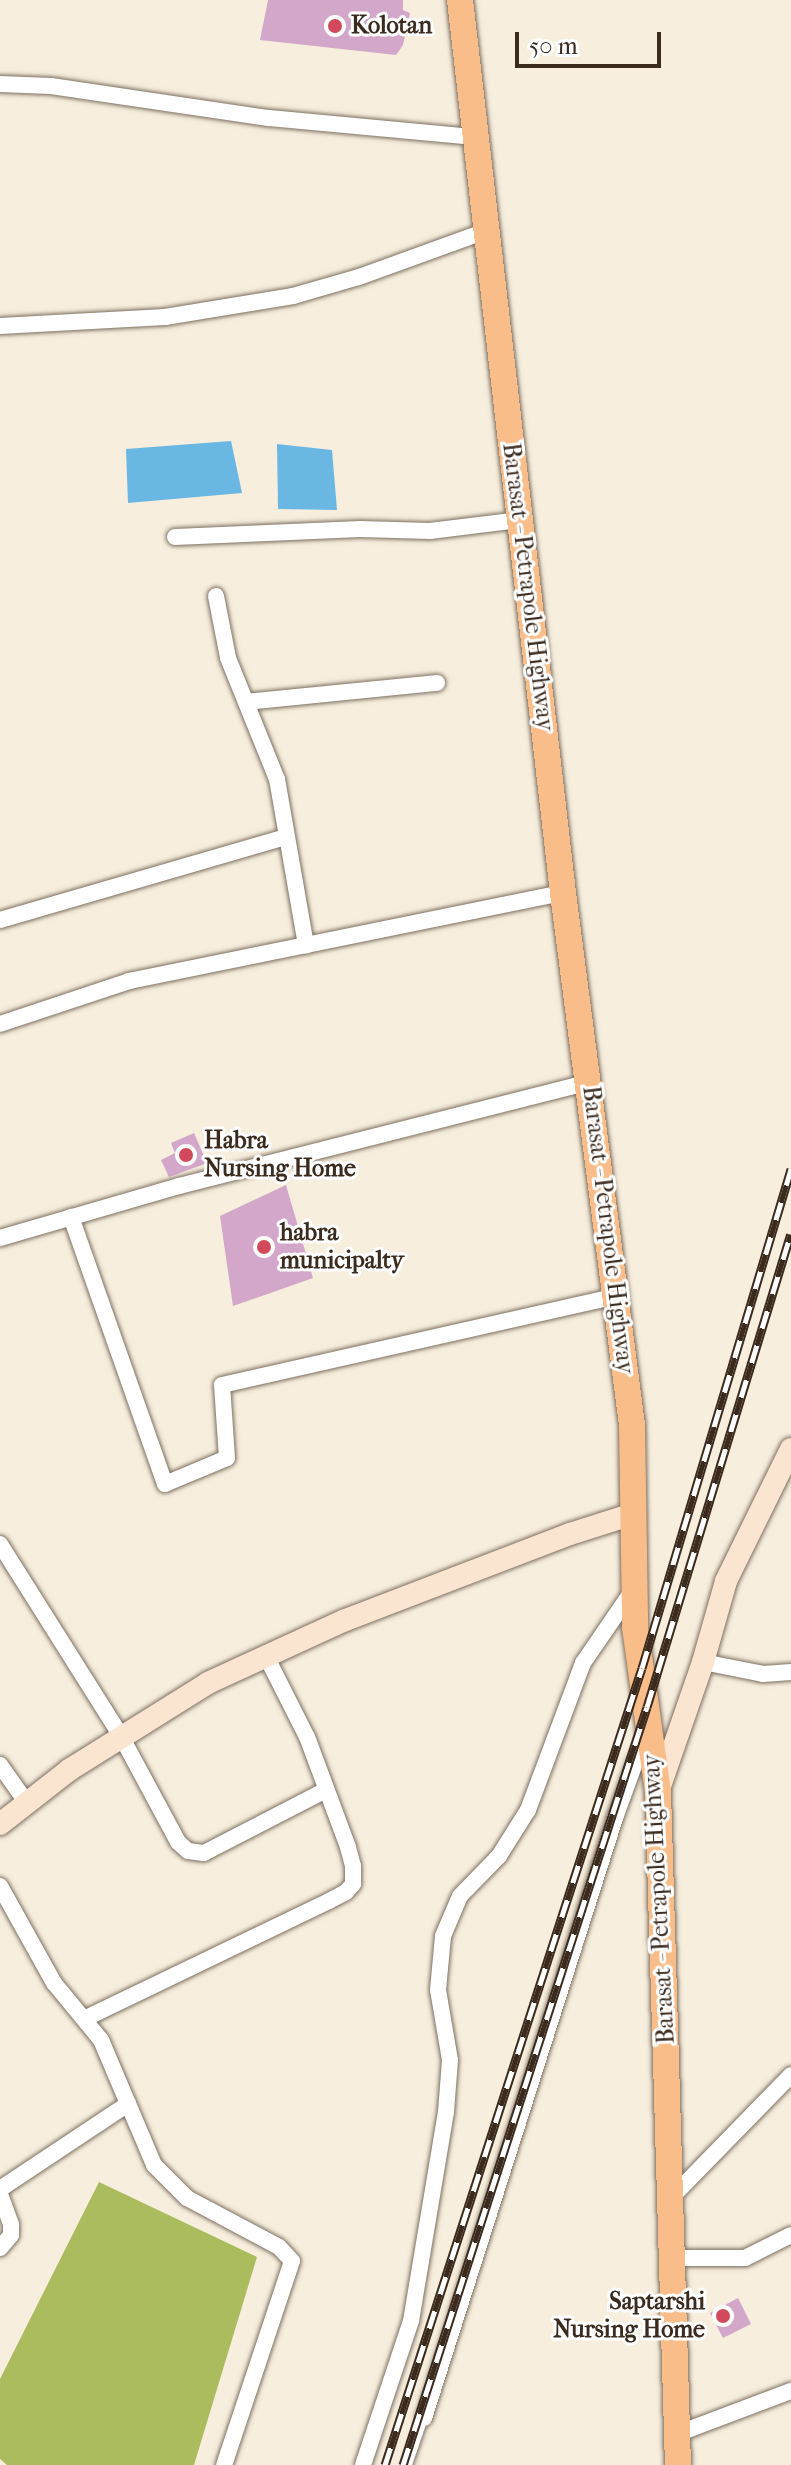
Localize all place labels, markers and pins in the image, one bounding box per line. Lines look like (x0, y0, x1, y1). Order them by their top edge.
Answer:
place label: Kolotan (351, 12, 432, 40)
marker: Kolotan (326, 17, 344, 35)
place label: Habra Nursing Home (204, 1127, 356, 1183)
marker: Habra Nursing Home (175, 1144, 197, 1166)
place label: habra municipalty (280, 1219, 404, 1275)
marker: habra municipalty (255, 1238, 273, 1256)
place label: Saptarshi Nursing Home (553, 2288, 705, 2344)
marker: Saptarshi Nursing Home (712, 2305, 734, 2327)

